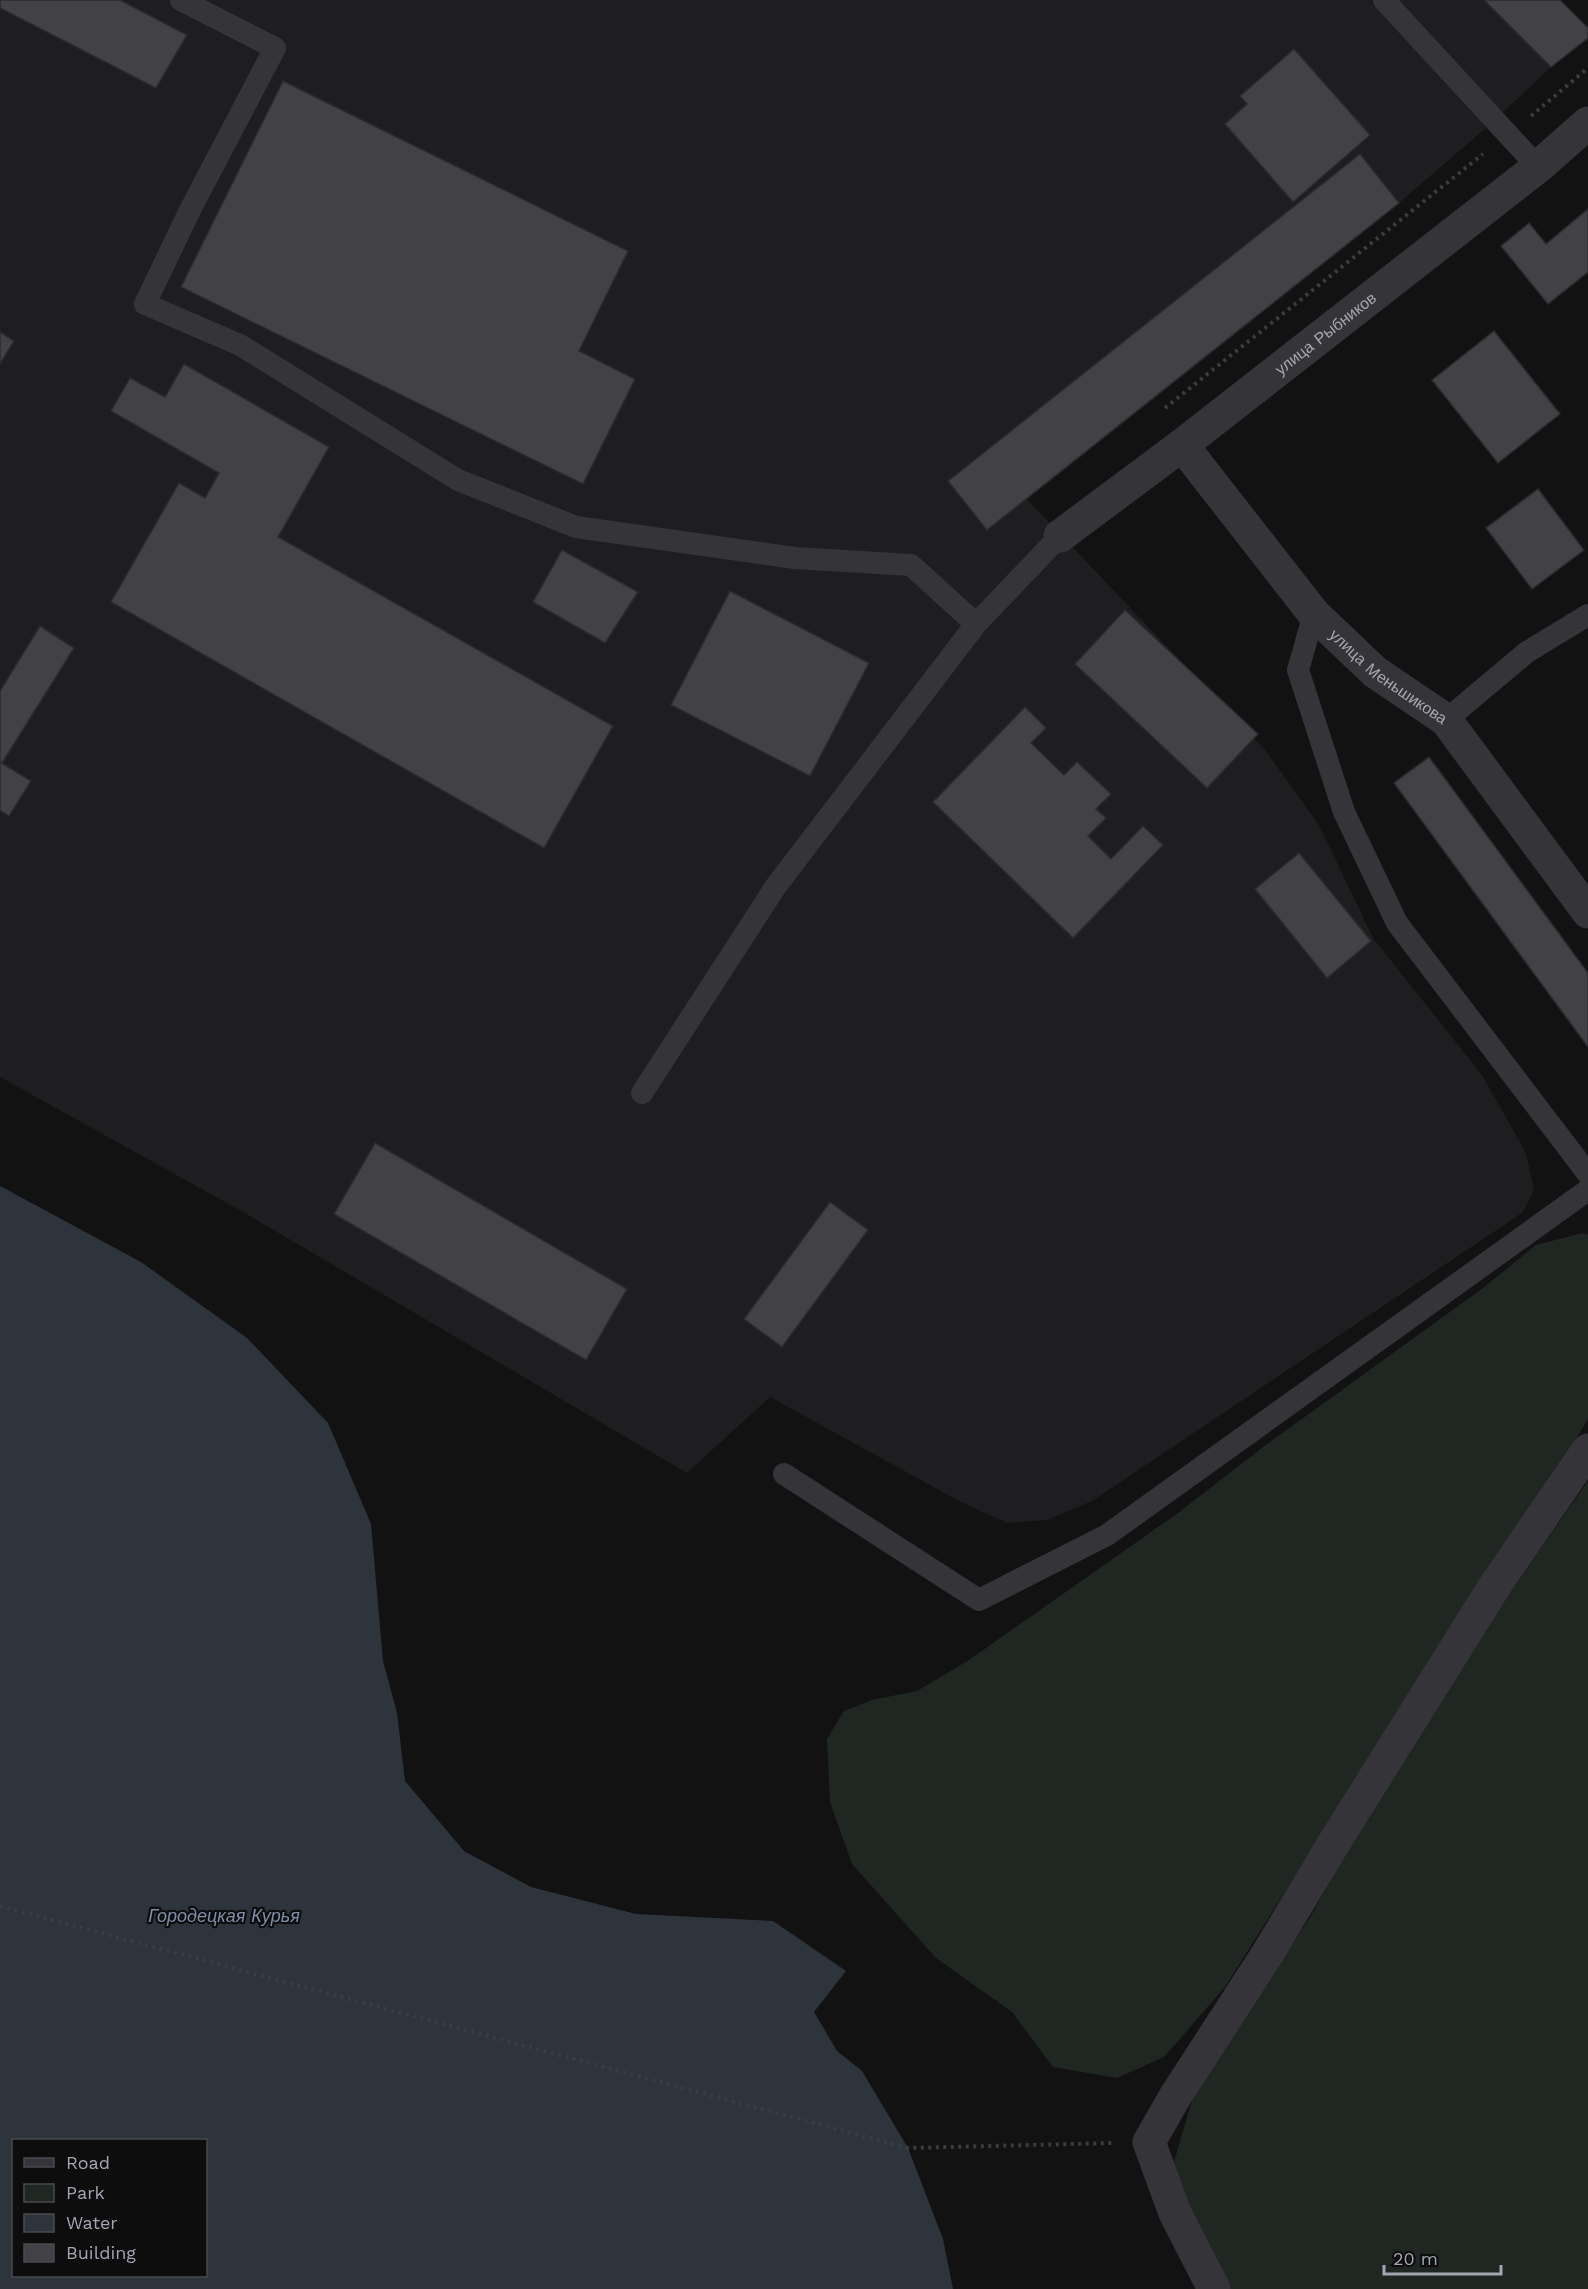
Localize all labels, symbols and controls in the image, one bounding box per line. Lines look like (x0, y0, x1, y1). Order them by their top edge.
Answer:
street label: улица Рыбников (1271, 288, 1380, 379)
street label: улица Меньшикова (1326, 625, 1451, 728)
water label: Городецкая Курья (148, 1905, 300, 1926)
legend (12, 2139, 207, 2277)
text: Road (66, 2152, 110, 2173)
text: Park (66, 2182, 105, 2203)
text: Water (66, 2212, 118, 2233)
scale bar (1384, 2238, 1501, 2276)
text: Building (66, 2242, 136, 2263)
text: 20 m (1393, 2248, 1438, 2269)

